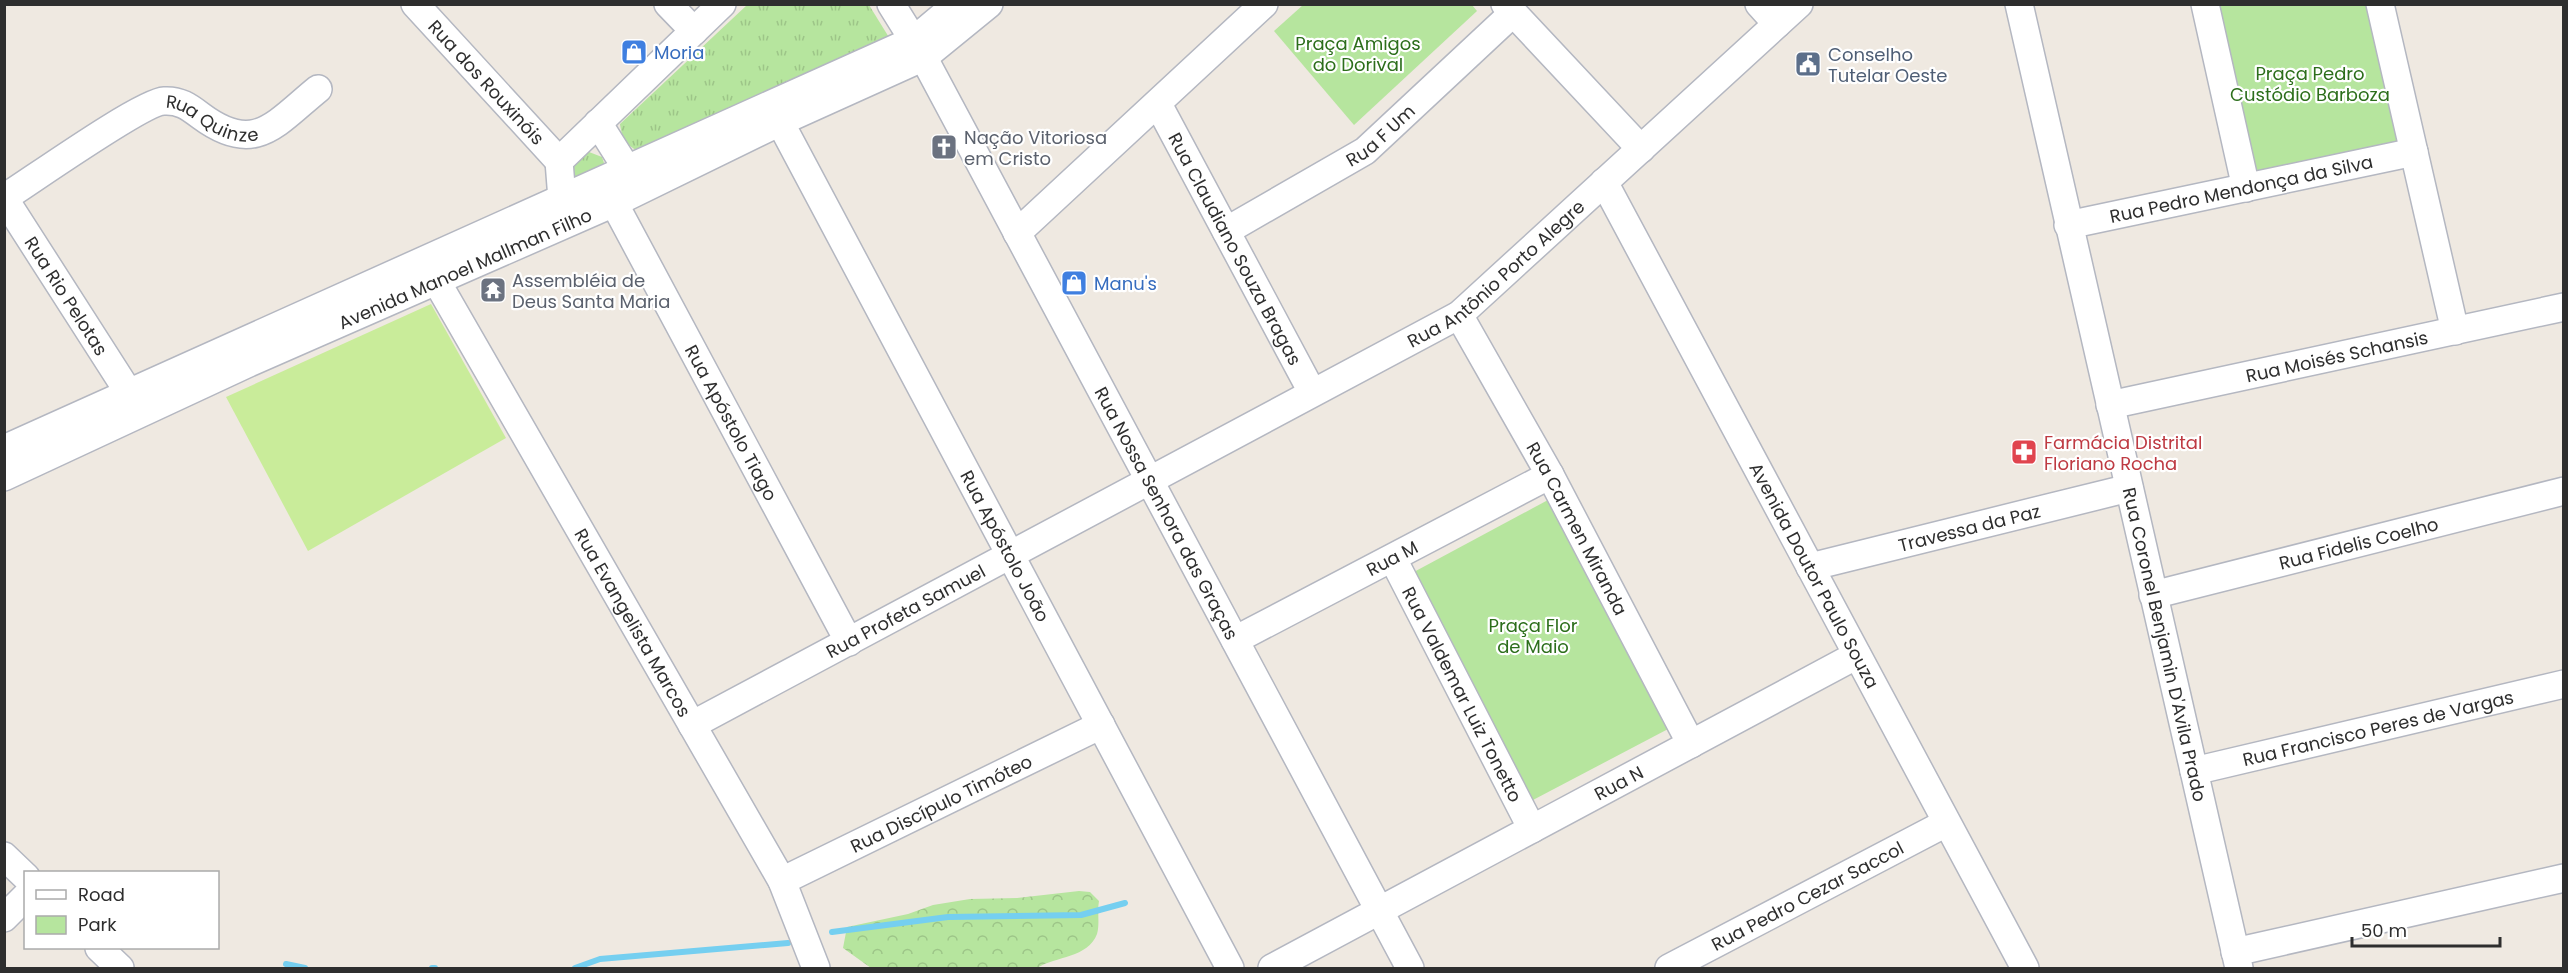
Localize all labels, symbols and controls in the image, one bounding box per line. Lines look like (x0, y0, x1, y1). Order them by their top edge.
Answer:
street label: Rua dos Rouxinóis (423, 14, 550, 150)
park label: Praça Amigos do Dorival (1295, 31, 1421, 77)
shop icon: Moria (619, 37, 649, 67)
place label: Moria (654, 40, 704, 65)
place label: Conselho Tutelar Oeste (1828, 42, 1948, 88)
public building icon: Conselho Tutelar Oeste (1793, 49, 1823, 79)
park label: Praça Pedro Custódio Barboza (2230, 61, 2390, 107)
street label: Rua Quinze (165, 88, 260, 147)
street label: Rua F Um (1341, 98, 1420, 172)
place label: Nação Vitoriosa em Cristo (964, 125, 1107, 171)
street label: Rua Claudiano Souza Bragas (1163, 128, 1308, 369)
church icon: Nação Vitoriosa em Cristo (929, 132, 959, 162)
street label: Rua Pedro Mendonça da Silva (2107, 149, 2375, 228)
street label: Rua Antônio Porto Alegre (1403, 194, 1590, 353)
street label: Avenida Manoel Mallman Filho (334, 202, 596, 335)
street label: Rua Rio Pelotas (19, 231, 114, 360)
place label: Assembléia de Deus Santa Maria (512, 268, 670, 314)
shop icon: Manu's (1059, 268, 1089, 298)
place label: Manu's (1094, 271, 1157, 296)
temple icon: Assembléia de Deus Santa Maria (478, 275, 508, 305)
street label: Rua Moisés Schansis (2243, 324, 2430, 388)
street label: Rua Apóstolo Tiago (680, 340, 784, 505)
street label: Rua Nossa Senhora das Graças (1089, 382, 1245, 644)
place label: Farmácia Distrital Floriano Rocha (2044, 430, 2202, 476)
street label: Rua Carmen Miranda (1521, 437, 1634, 619)
pharmacy icon: Farmácia Distrital Floriano Rocha (2009, 437, 2039, 467)
street label: Avenida Doutor Paulo Souza (1744, 458, 1885, 693)
street label: Rua Apóstolo João (955, 466, 1056, 626)
street label: Rua Coronel Benjamin D'Avila Prado (2117, 485, 2213, 804)
street label: Travessa da Paz (1895, 498, 2043, 557)
street label: Rua Fidelis Coelho (2276, 511, 2441, 575)
street label: Rua Evangelista Marcos (569, 524, 697, 721)
street label: Rua M (1362, 534, 1422, 582)
street label: Rua Profeta Samuel (821, 558, 989, 664)
street label: Rua Valdemar Luiz Tonetto (1397, 582, 1528, 806)
park label: Praça Flor de Maio (1489, 613, 1578, 659)
street label: Rua Francisco Peres de Vargas (2240, 684, 2516, 772)
street label: Rua Discípulo Timóteo (846, 748, 1036, 858)
street label: Rua N (1590, 759, 1647, 806)
street label: Rua Pedro Cezar Saccol (1707, 835, 1908, 956)
legend (24, 871, 219, 949)
text: Road (78, 882, 125, 907)
scale bar (2352, 910, 2500, 948)
text: Park (78, 912, 117, 937)
text: 50 m (2361, 918, 2407, 943)

